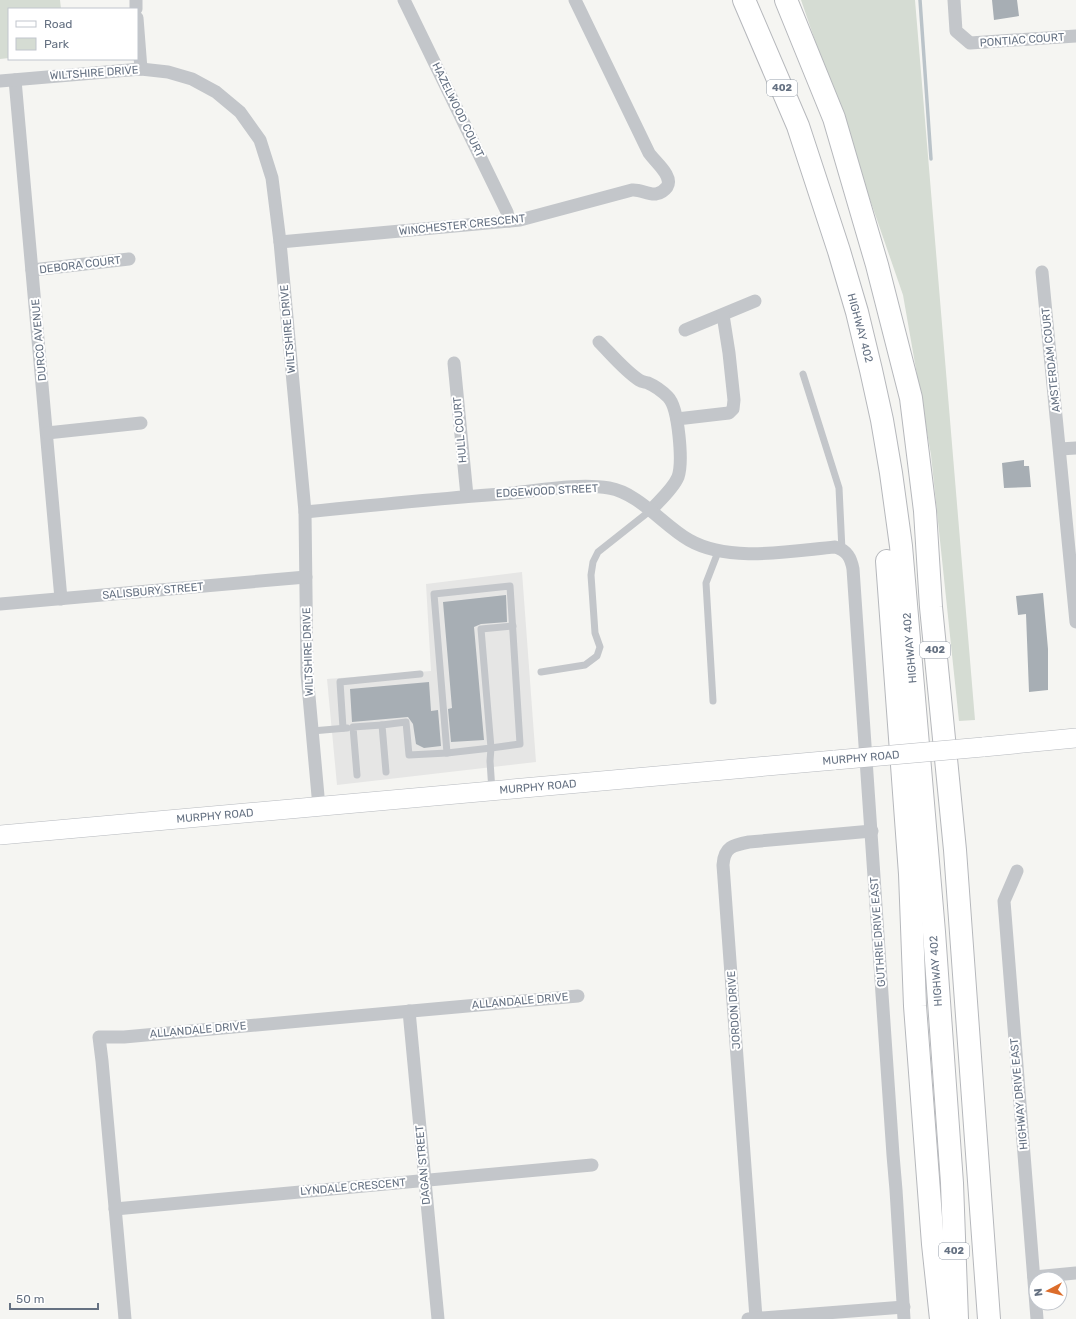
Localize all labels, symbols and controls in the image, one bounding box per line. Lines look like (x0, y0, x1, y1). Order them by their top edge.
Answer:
legend (8, 8, 138, 60)
text: Road (44, 17, 72, 31)
street label: PONTIAC COURT (979, 31, 1065, 49)
text: Park (44, 37, 70, 51)
street label: HAZELWOOD COURT (429, 60, 487, 160)
street label: WILTSHIRE DRIVE (49, 63, 139, 83)
road number: 402 (767, 80, 797, 96)
street label: WINCHESTER CRESCENT (398, 212, 526, 238)
street label: DEBORA COURT (39, 253, 122, 276)
street label: WILTSHIRE DRIVE (278, 284, 298, 374)
street label: HIGHWAY 402 (845, 292, 875, 364)
street label: DURCO AVENUE (29, 298, 49, 382)
street label: AMSTERDAM COURT (1039, 306, 1063, 413)
street label: HULL COURT (451, 396, 469, 464)
street label: EDGEWOOD STREET (496, 482, 599, 500)
street label: SALISBURY STREET (102, 580, 205, 602)
street label: WILTSHIRE DRIVE (300, 607, 316, 697)
street label: HIGHWAY 402 (900, 612, 920, 684)
road number: 402 (920, 642, 950, 658)
street label: MURPHY ROAD (822, 748, 900, 768)
street label: MURPHY ROAD (499, 777, 577, 797)
street label: MURPHY ROAD (176, 806, 254, 826)
street label: GUTHRIE DRIVE EAST (868, 876, 888, 988)
street label: HIGHWAY 402 (927, 935, 945, 1007)
street label: JORDON DRIVE (725, 970, 743, 1050)
street label: ALLANDALE DRIVE (471, 990, 569, 1012)
street label: ALLANDALE DRIVE (149, 1019, 247, 1041)
street label: HIGHWAY DRIVE EAST (1008, 1037, 1030, 1150)
street label: DAGAN STREET (413, 1124, 433, 1205)
street label: LYNDALE CRESCENT (300, 1176, 407, 1198)
road number: 402 (939, 1243, 969, 1259)
north arrow (1028, 1271, 1068, 1311)
scale bar (10, 1285, 98, 1311)
text: N (1032, 1287, 1046, 1297)
text: 50 m (16, 1292, 44, 1306)

